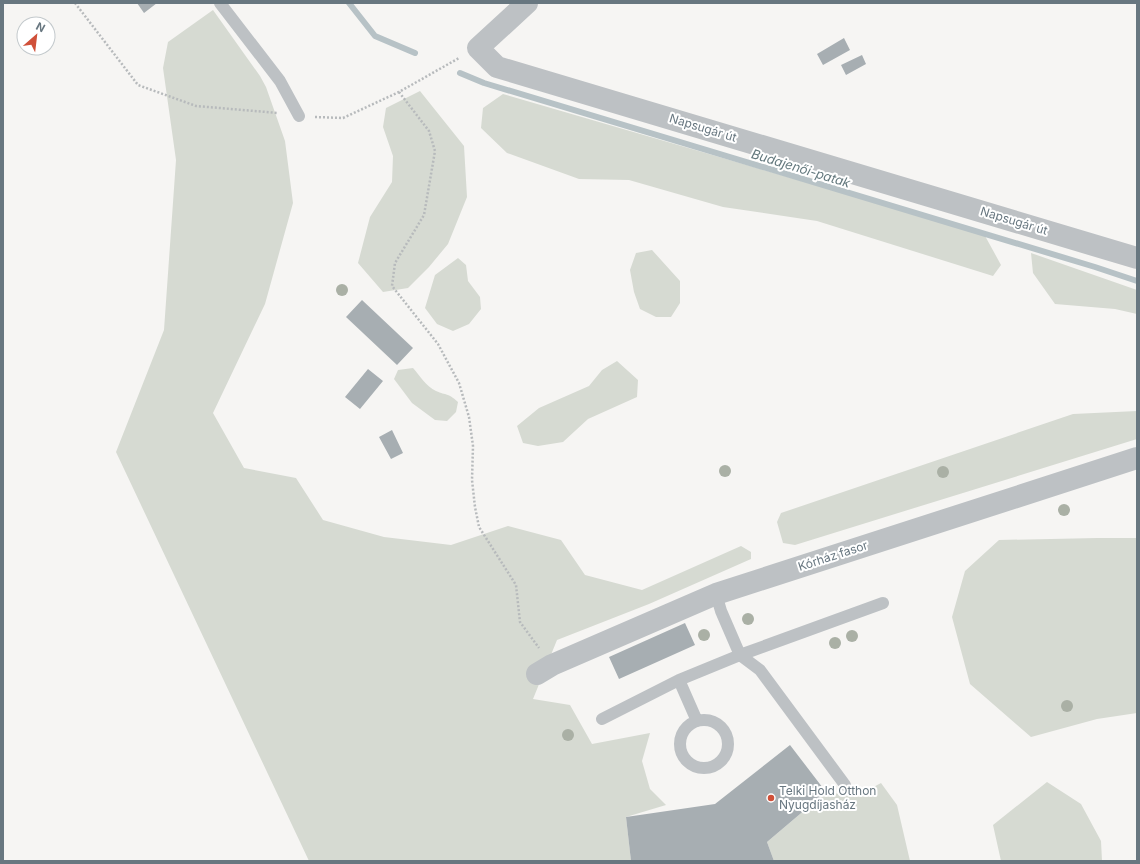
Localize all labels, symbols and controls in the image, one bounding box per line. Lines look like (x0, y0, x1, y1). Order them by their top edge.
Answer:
north arrow (16, 16, 56, 56)
text: N (34, 19, 48, 35)
street label: Napsugár út (668, 110, 739, 145)
water label: Budajenői-patak (750, 145, 853, 191)
street label: Napsugár út (979, 203, 1050, 238)
street label: Kórház fasor (796, 537, 870, 574)
place label: Telki Hold Otthon Nyugdíjasház (779, 783, 876, 812)
marker: Telki Hold Otthon Nyugdíjasház (766, 793, 776, 803)

